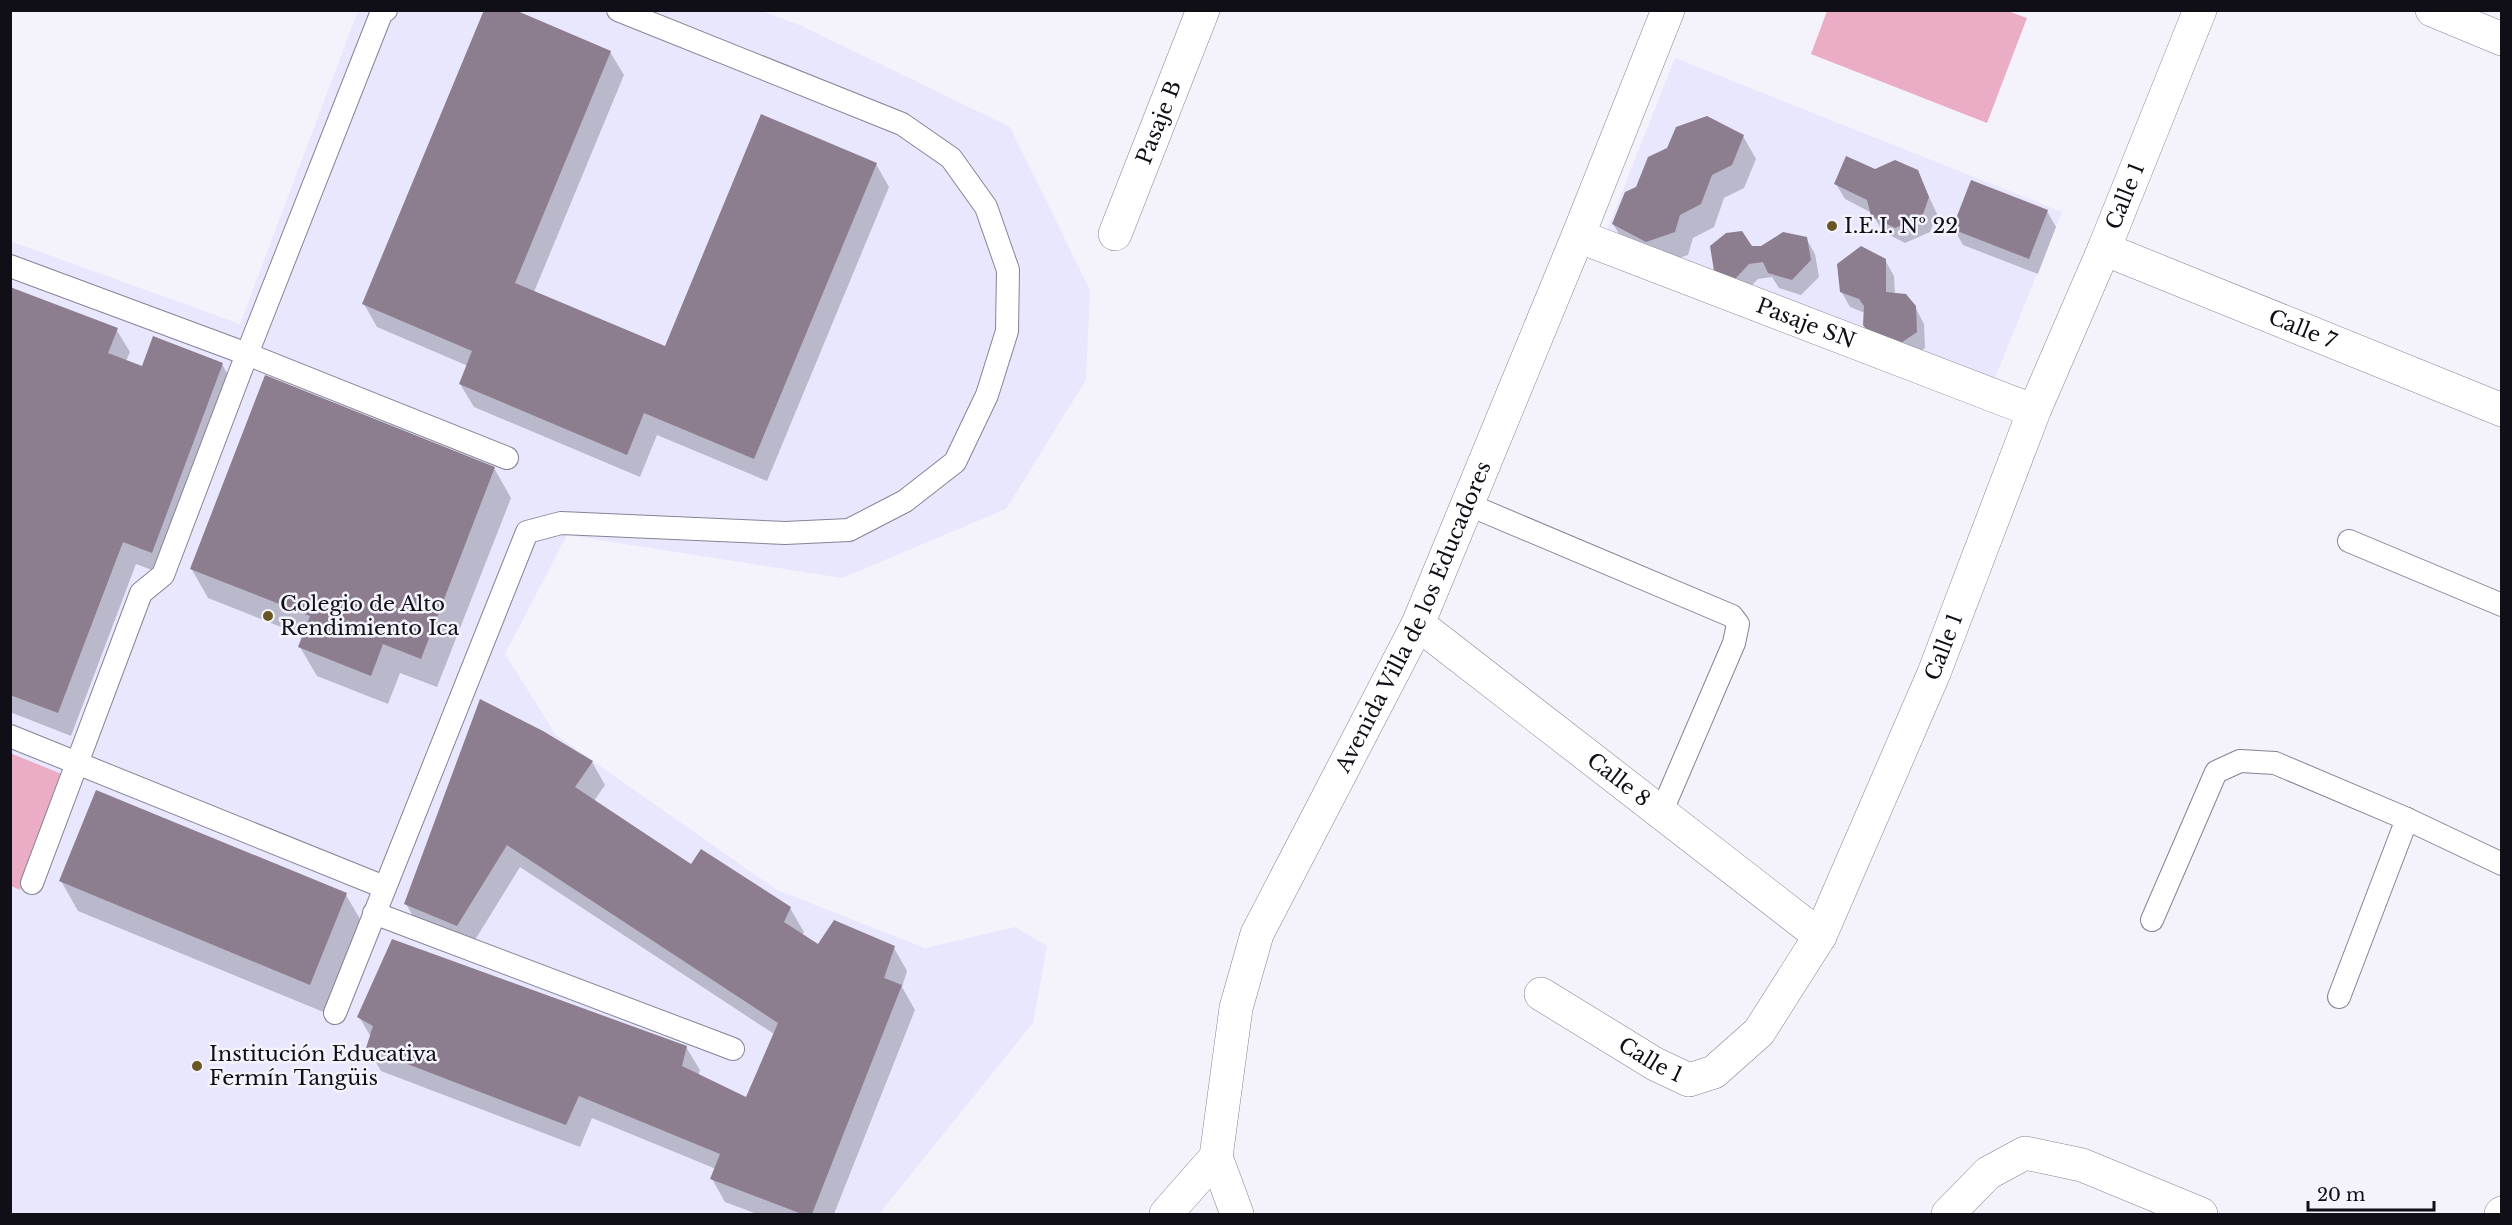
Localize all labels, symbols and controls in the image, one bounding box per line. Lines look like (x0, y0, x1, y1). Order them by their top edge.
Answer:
street label: Pasaje B (1131, 77, 1187, 168)
street label: Calle 1 (2100, 159, 2150, 233)
place label: I.E.I. Nº 22 (1844, 213, 1958, 239)
marker: I.E.I. Nº 22 (1825, 219, 1839, 233)
street label: Pasaje SN (1753, 293, 1859, 354)
street label: Calle 7 (2265, 304, 2340, 355)
street label: Avenida Villa de los Educadores (1330, 457, 1497, 778)
place label: Colegio de Alto Rendimiento Ica (280, 591, 460, 641)
marker: Colegio de Alto Rendimiento Ica (261, 609, 275, 623)
street label: Calle 1 (1919, 610, 1968, 684)
street label: Calle 8 (1582, 747, 1655, 812)
street label: Calle 1 (1614, 1032, 1687, 1088)
place label: Institución Educativa Fermín Tangüis (209, 1041, 437, 1091)
marker: Institución Educativa Fermín Tangüis (190, 1059, 204, 1073)
scale bar (2308, 1174, 2434, 1212)
text: 20 m (2317, 1184, 2365, 1206)

